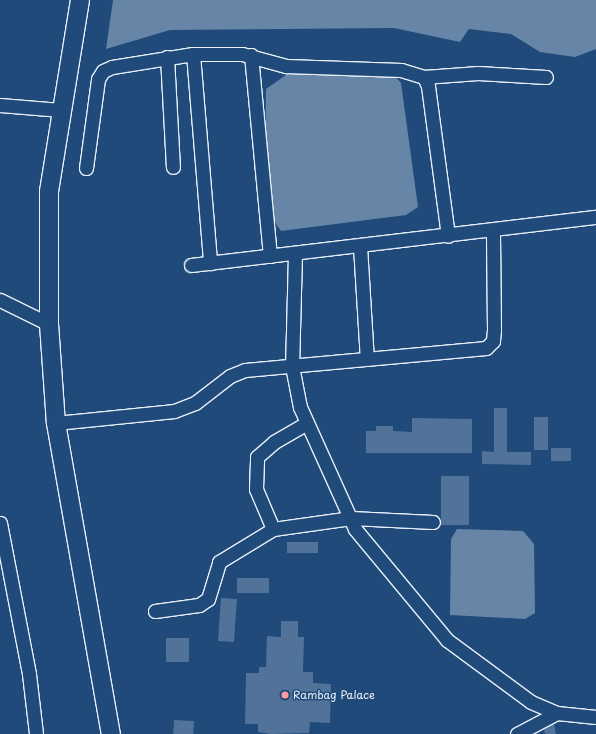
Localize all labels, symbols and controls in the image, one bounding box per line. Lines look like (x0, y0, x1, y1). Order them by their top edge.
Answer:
place label: Rambag Palace (293, 688, 375, 702)
marker: Rambag Palace (280, 690, 290, 700)

